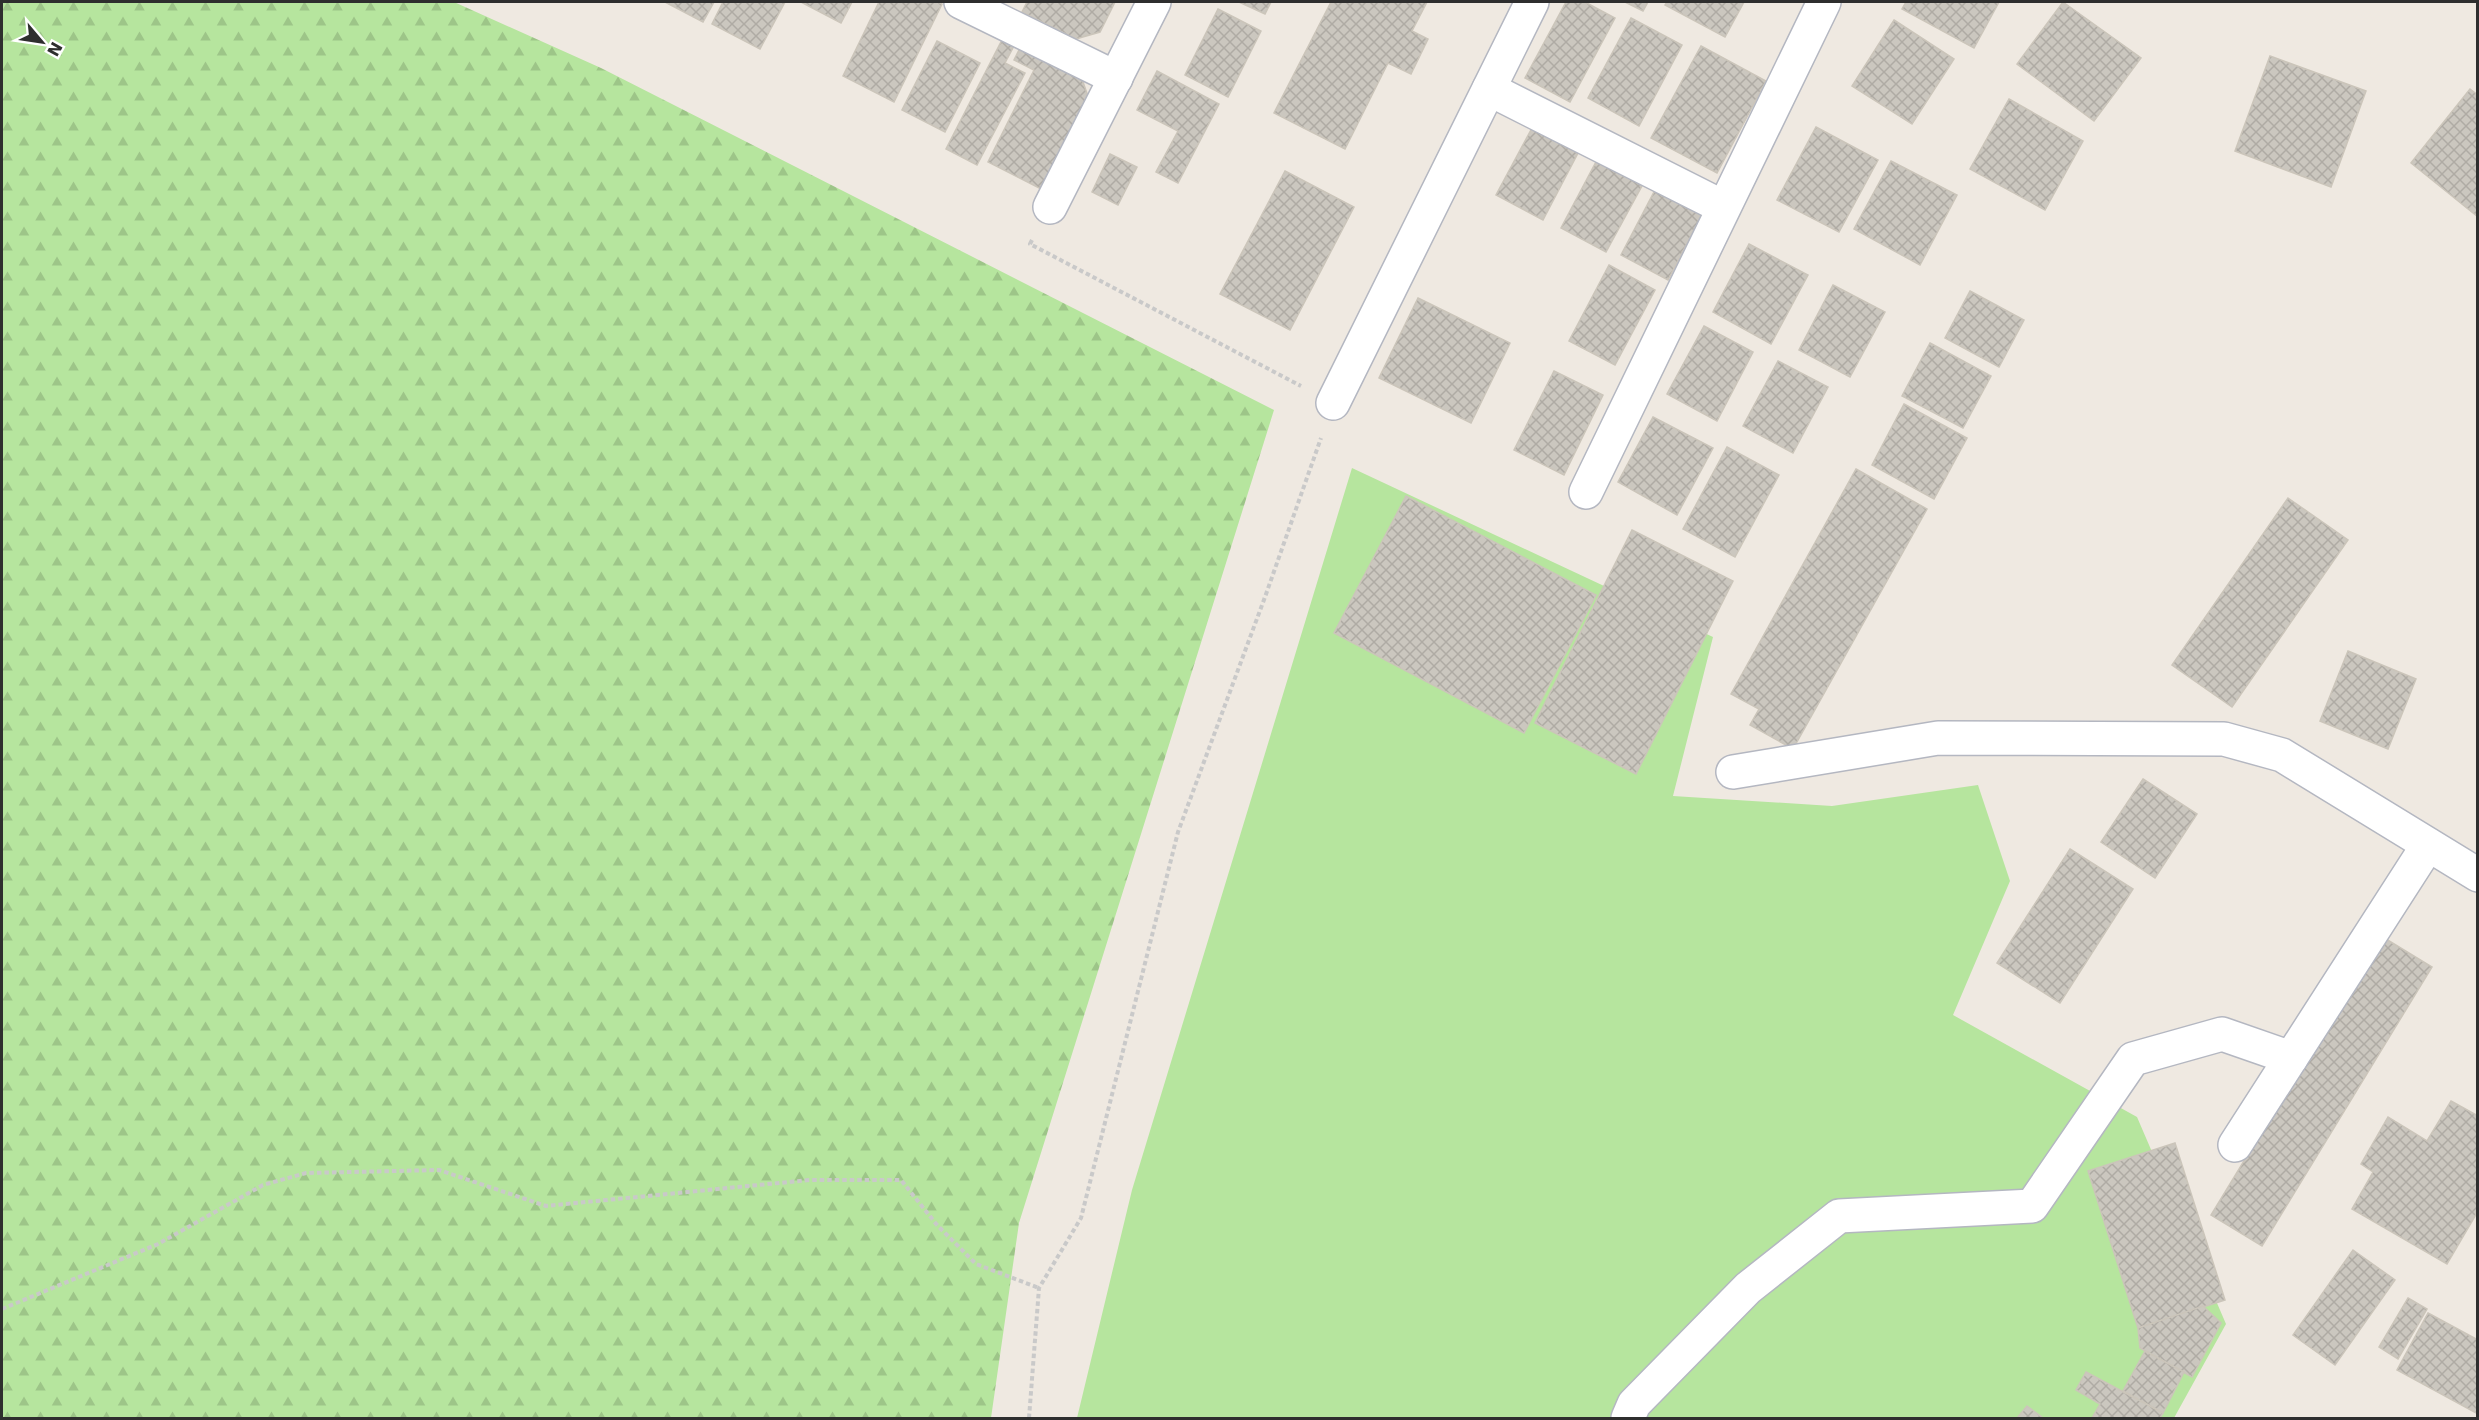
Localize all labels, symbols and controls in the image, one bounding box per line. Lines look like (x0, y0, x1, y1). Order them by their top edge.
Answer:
north arrow (12, 12, 72, 72)
text: N (43, 39, 66, 59)

